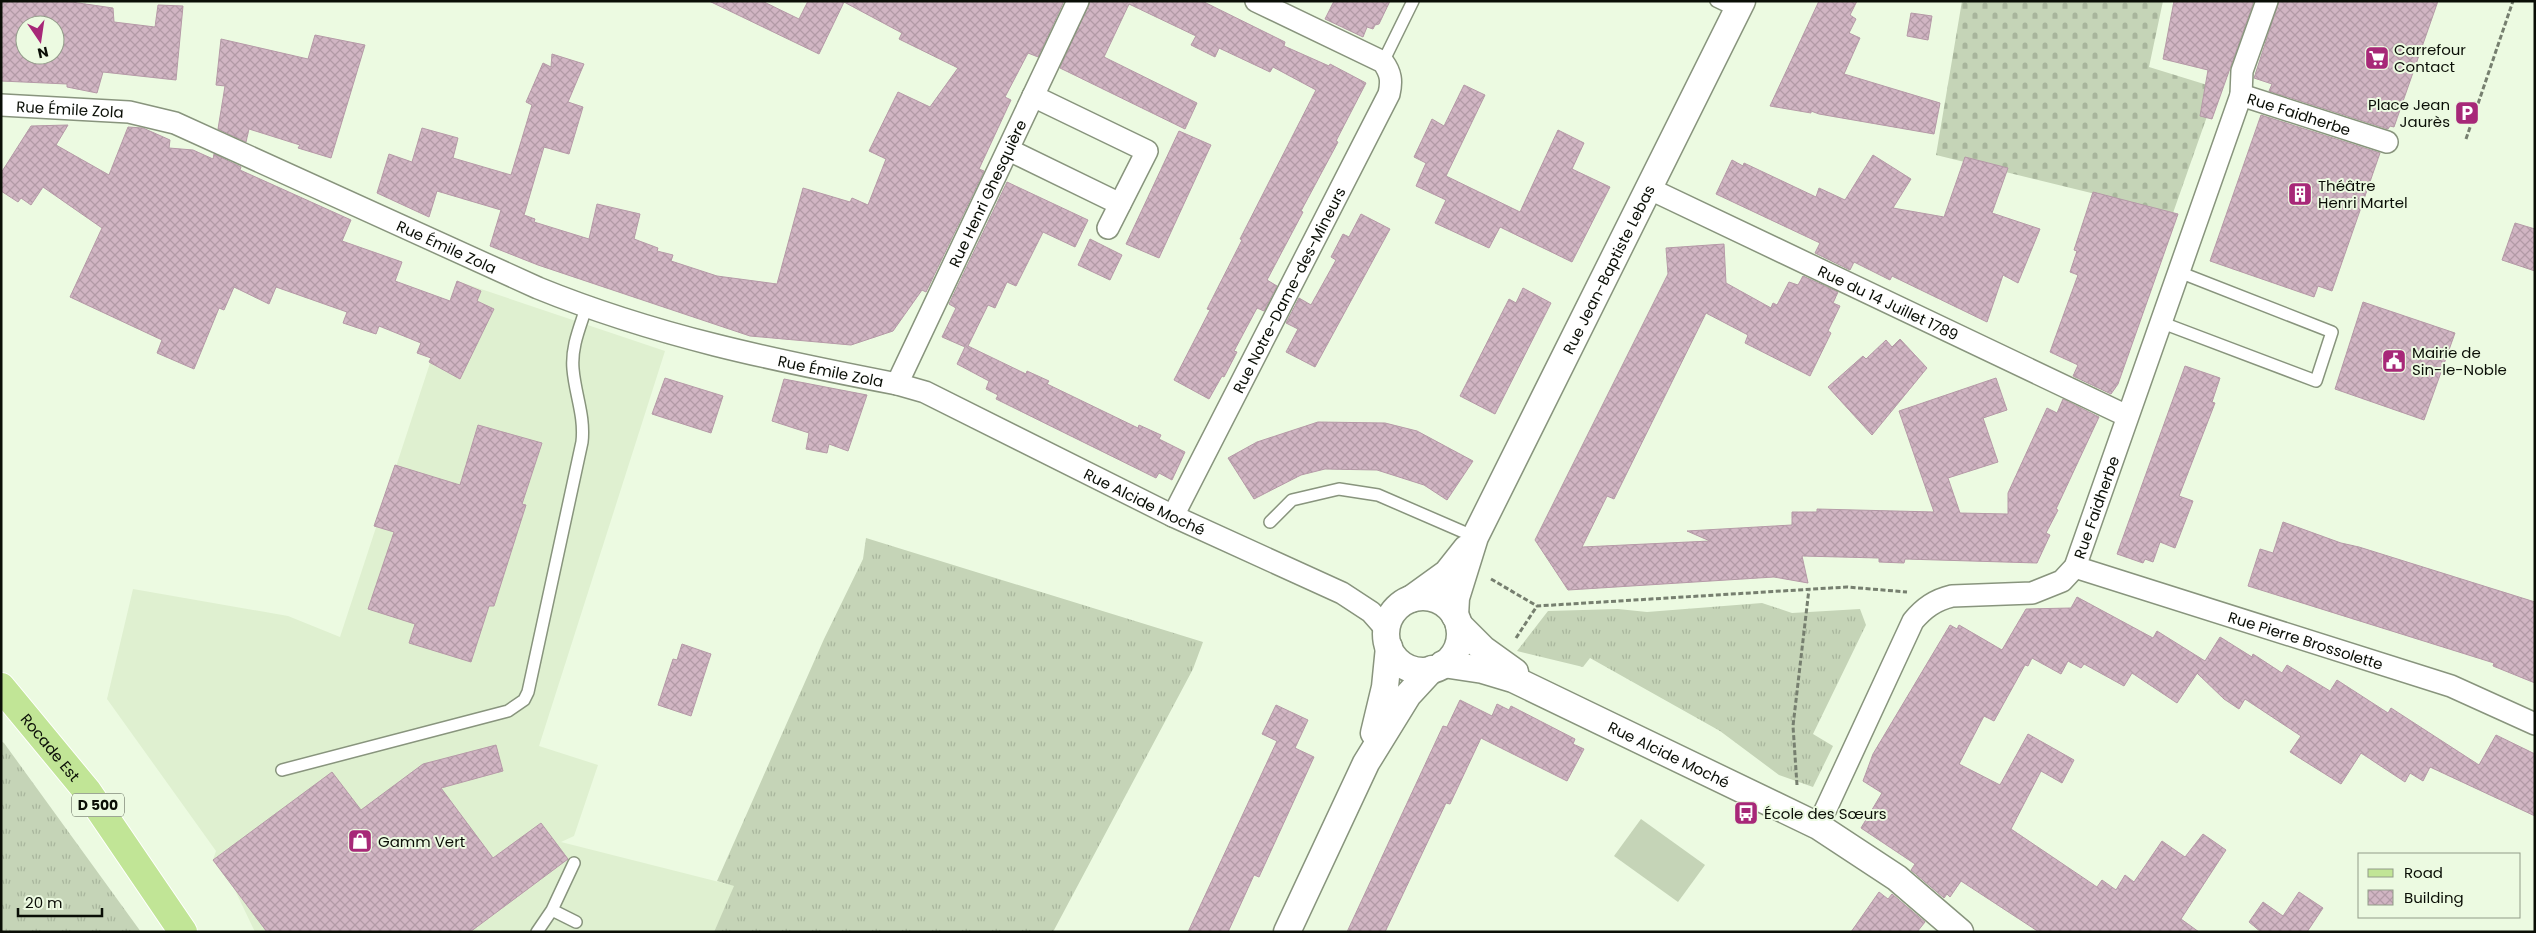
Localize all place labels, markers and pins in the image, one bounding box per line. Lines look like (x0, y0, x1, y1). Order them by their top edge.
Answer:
place label: Carrefour Contact (2394, 39, 2466, 77)
supermarket icon: Carrefour Contact (2364, 45, 2390, 71)
place label: Place Jean Jaurès (2368, 94, 2450, 132)
parking icon: Place Jean Jaurès (2454, 100, 2480, 126)
place label: Théâtre Henri Martel (2318, 175, 2408, 213)
building icon: Théâtre Henri Martel (2287, 181, 2313, 207)
place label: Mairie de Sin-le-Noble (2412, 342, 2507, 380)
public building icon: Mairie de Sin-le-Noble (2381, 348, 2407, 374)
bus stop icon: École des Sœurs (1733, 800, 1759, 826)
place label: École des Sœurs (1764, 803, 1887, 824)
shop icon: Gamm Vert (347, 828, 373, 854)
place label: Gamm Vert (378, 831, 465, 852)

